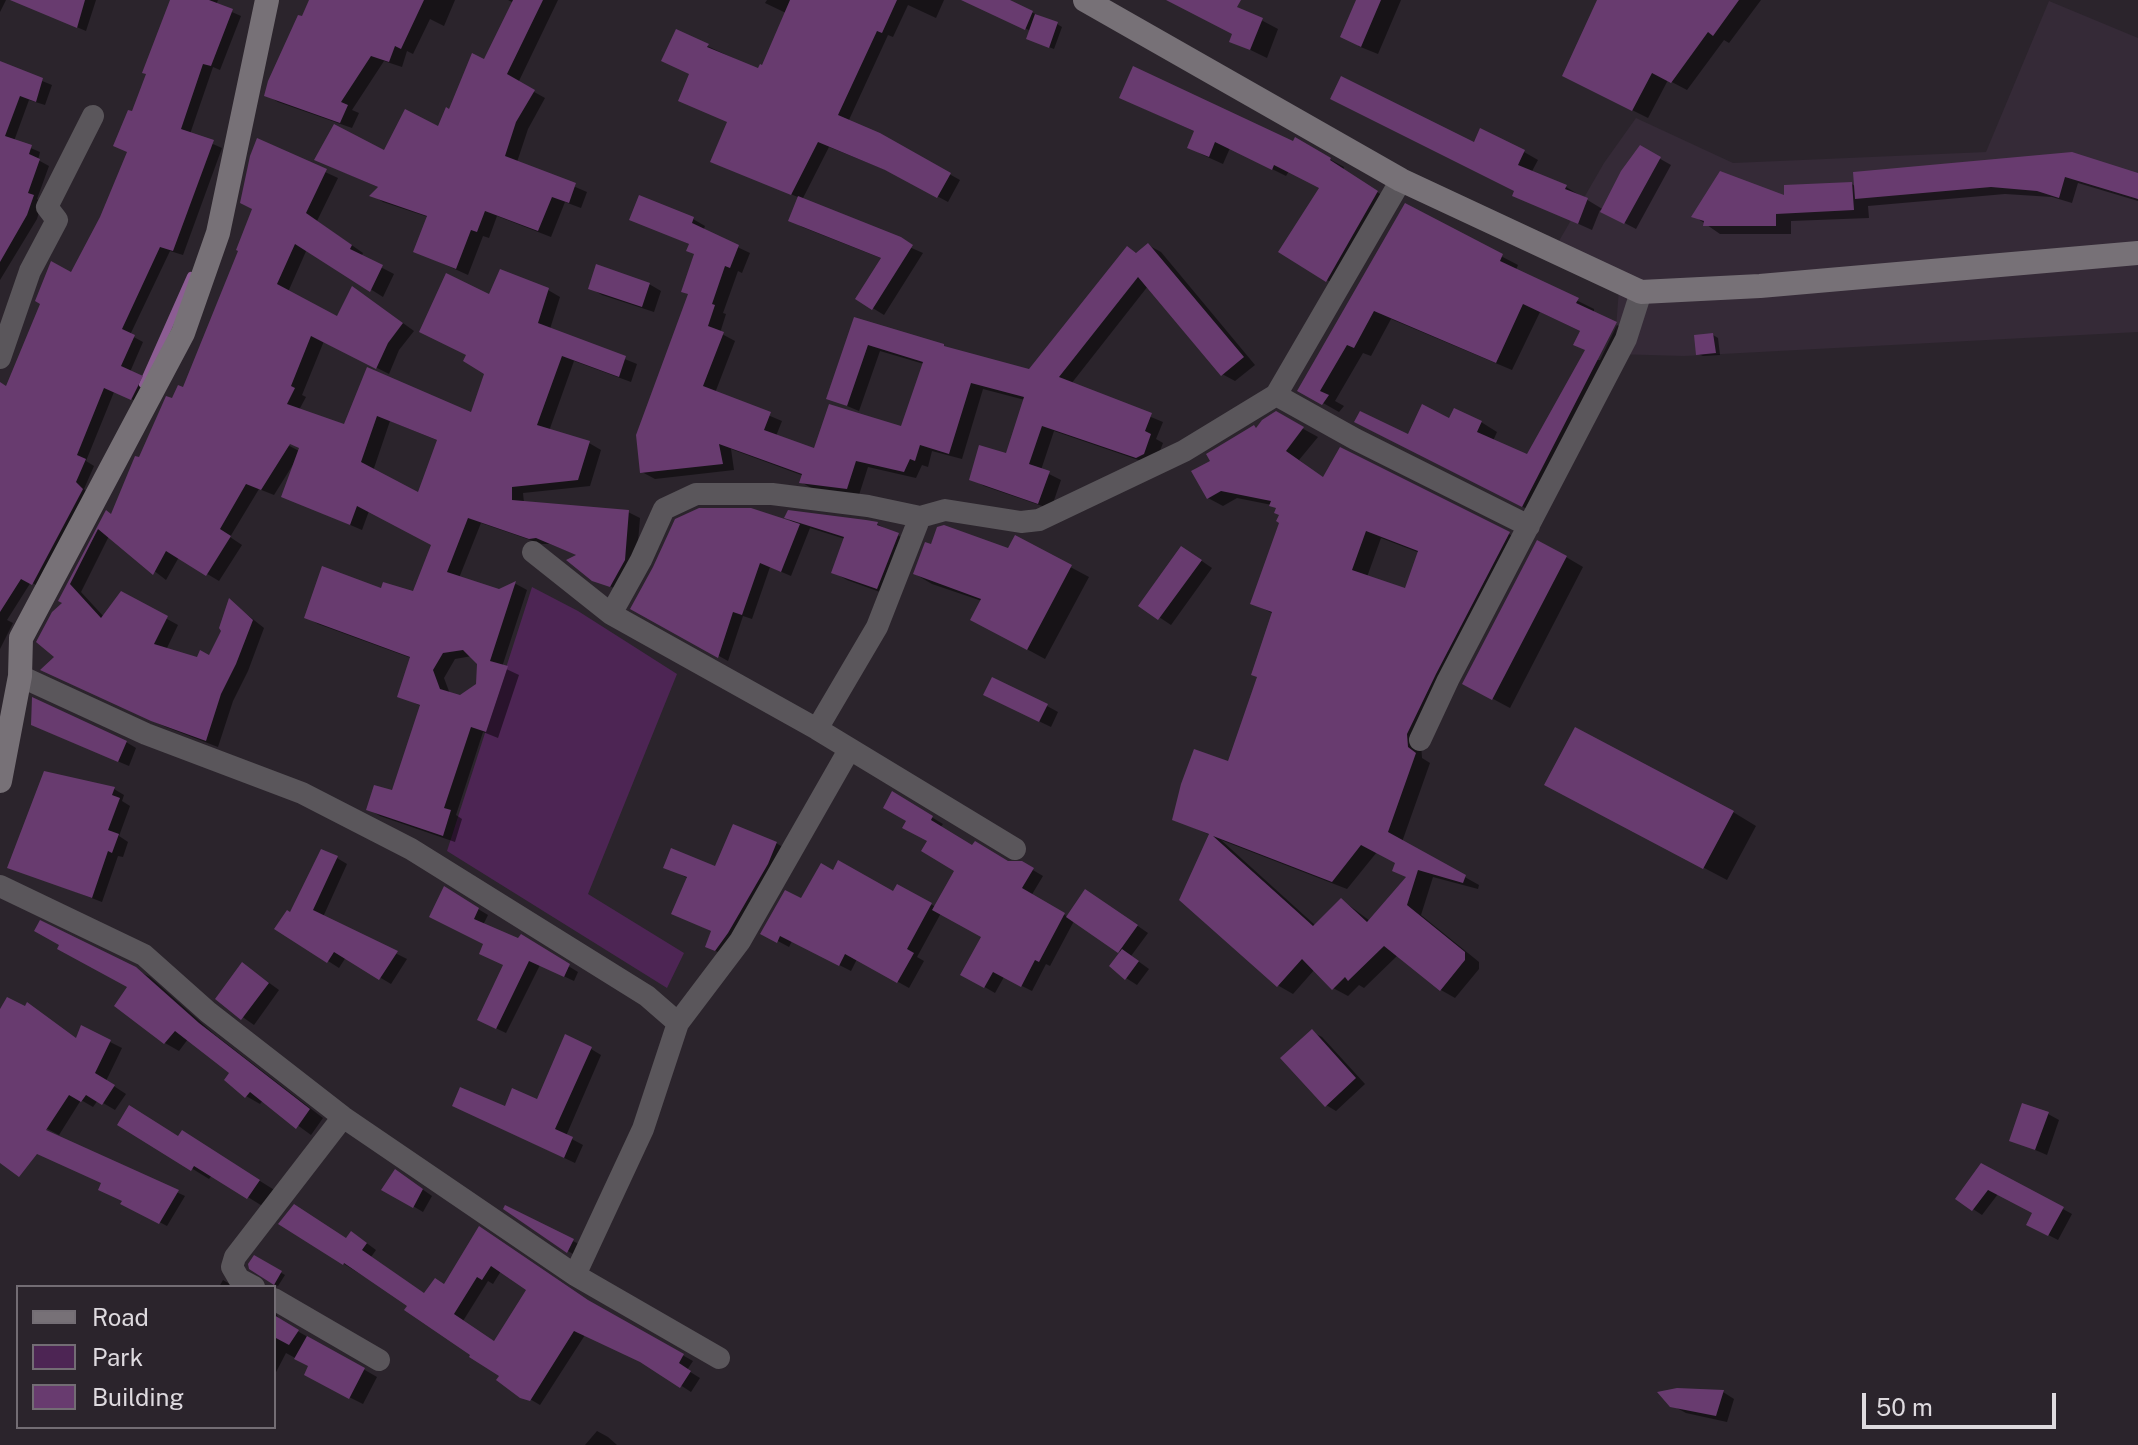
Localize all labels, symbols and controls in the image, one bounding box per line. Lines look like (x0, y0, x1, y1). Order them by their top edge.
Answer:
legend (16, 1285, 276, 1429)
text: Road (92, 1303, 149, 1331)
text: Park (92, 1343, 143, 1371)
scale bar (1866, 1377, 2060, 1427)
text: Building (92, 1383, 184, 1411)
text: 50 m (1876, 1393, 1933, 1421)

